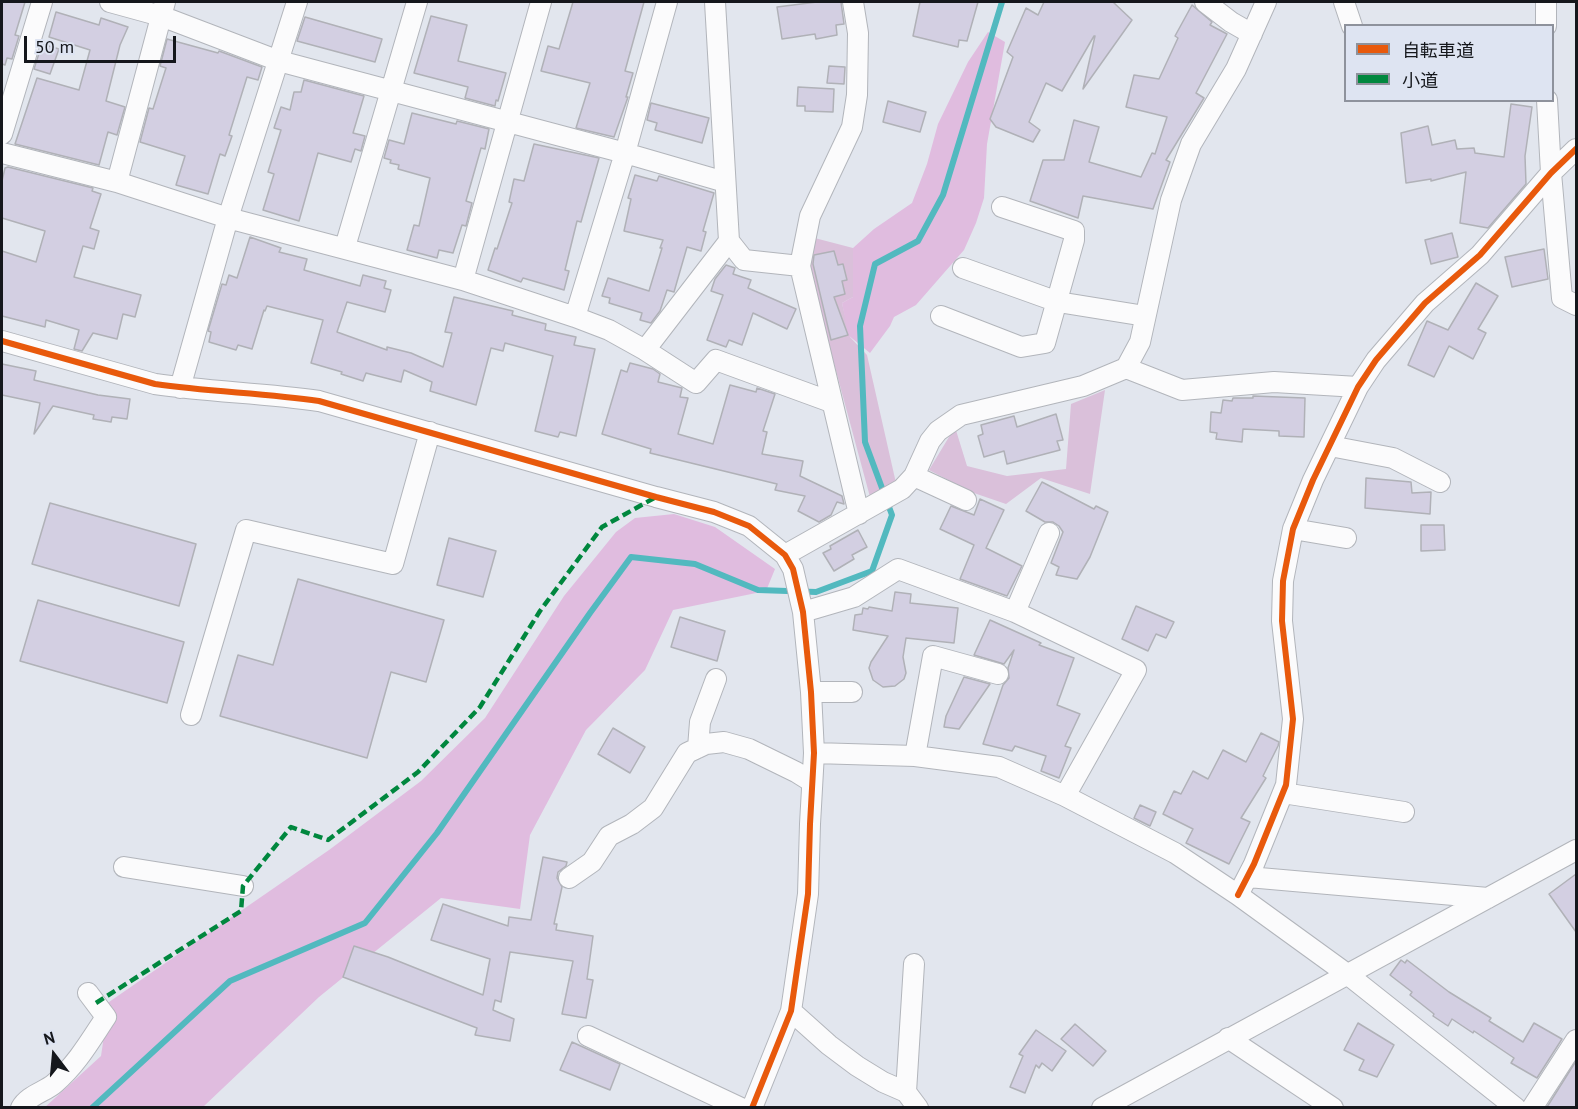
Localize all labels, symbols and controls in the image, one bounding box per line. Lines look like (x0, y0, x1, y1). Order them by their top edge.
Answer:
scale bar (27, 24, 178, 62)
legend (1344, 24, 1554, 102)
text: 50 m (35, 35, 74, 58)
text: 自転車道 (1402, 39, 1474, 62)
text: 小道 (1402, 69, 1438, 92)
north arrow (24, 1025, 84, 1085)
text: N (41, 1027, 57, 1049)

